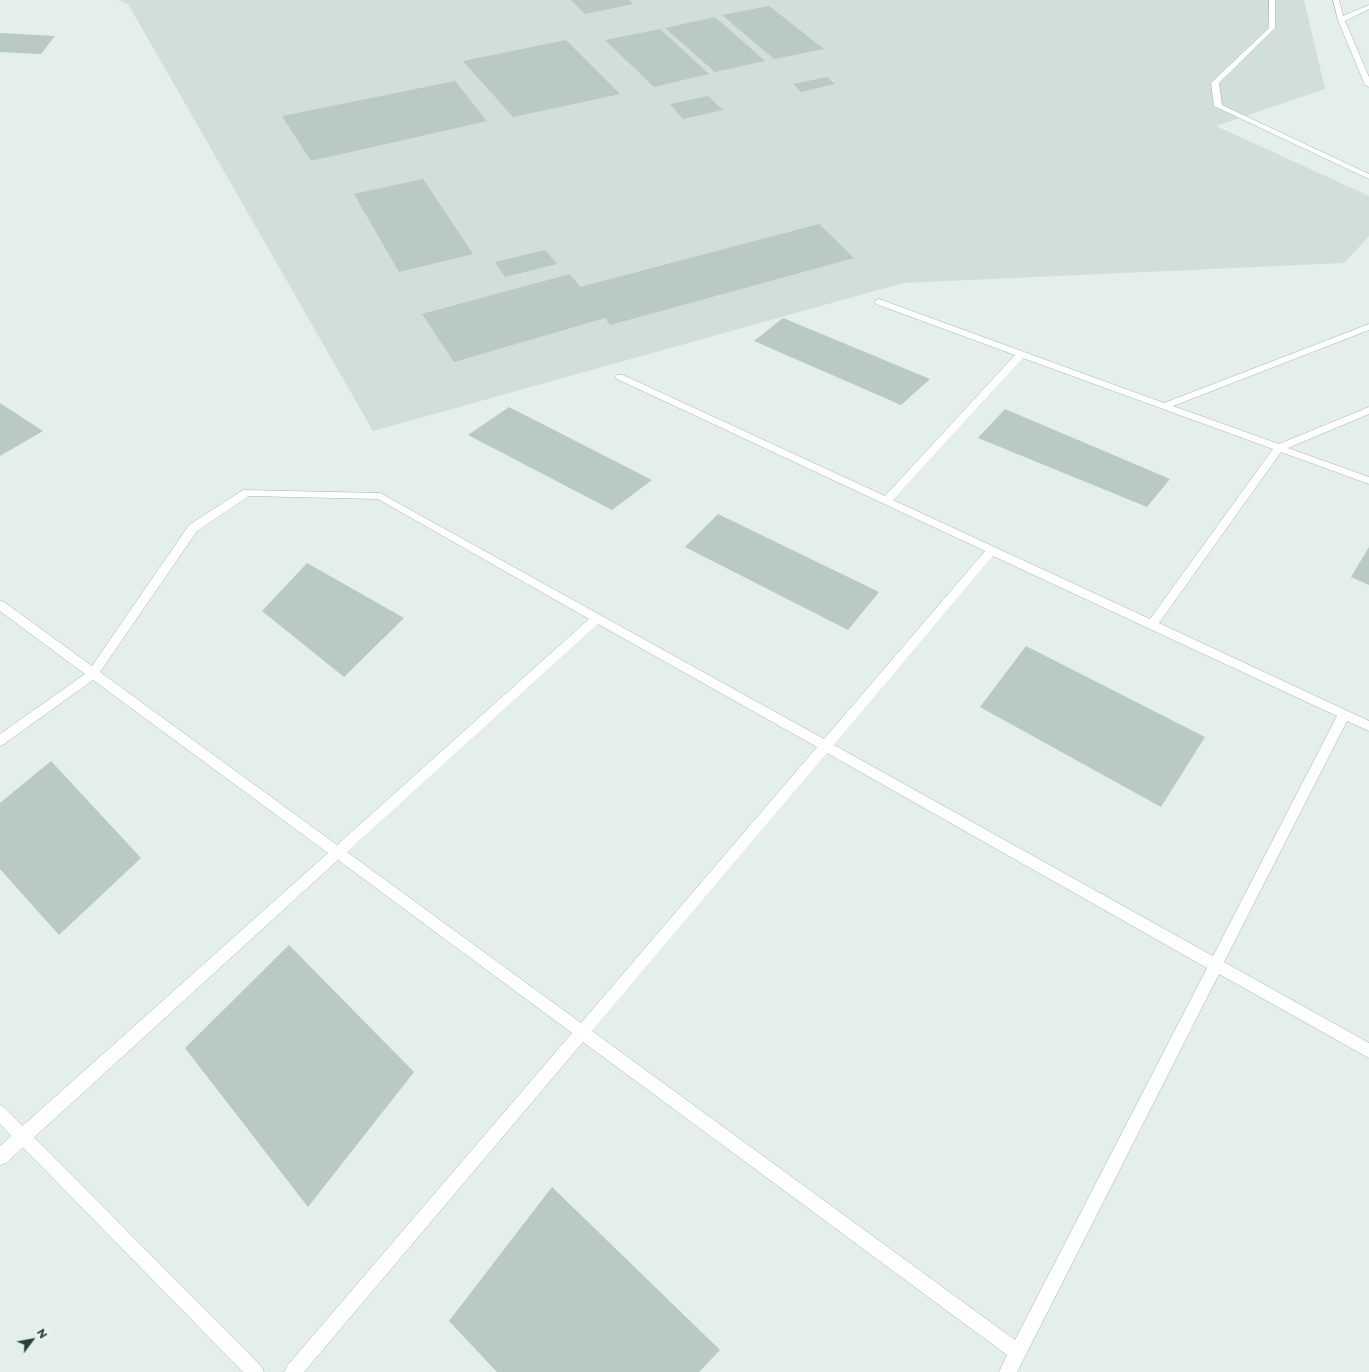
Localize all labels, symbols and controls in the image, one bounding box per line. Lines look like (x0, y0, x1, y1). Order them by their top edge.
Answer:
north arrow (12, 1320, 52, 1360)
text: N (34, 1326, 50, 1341)

